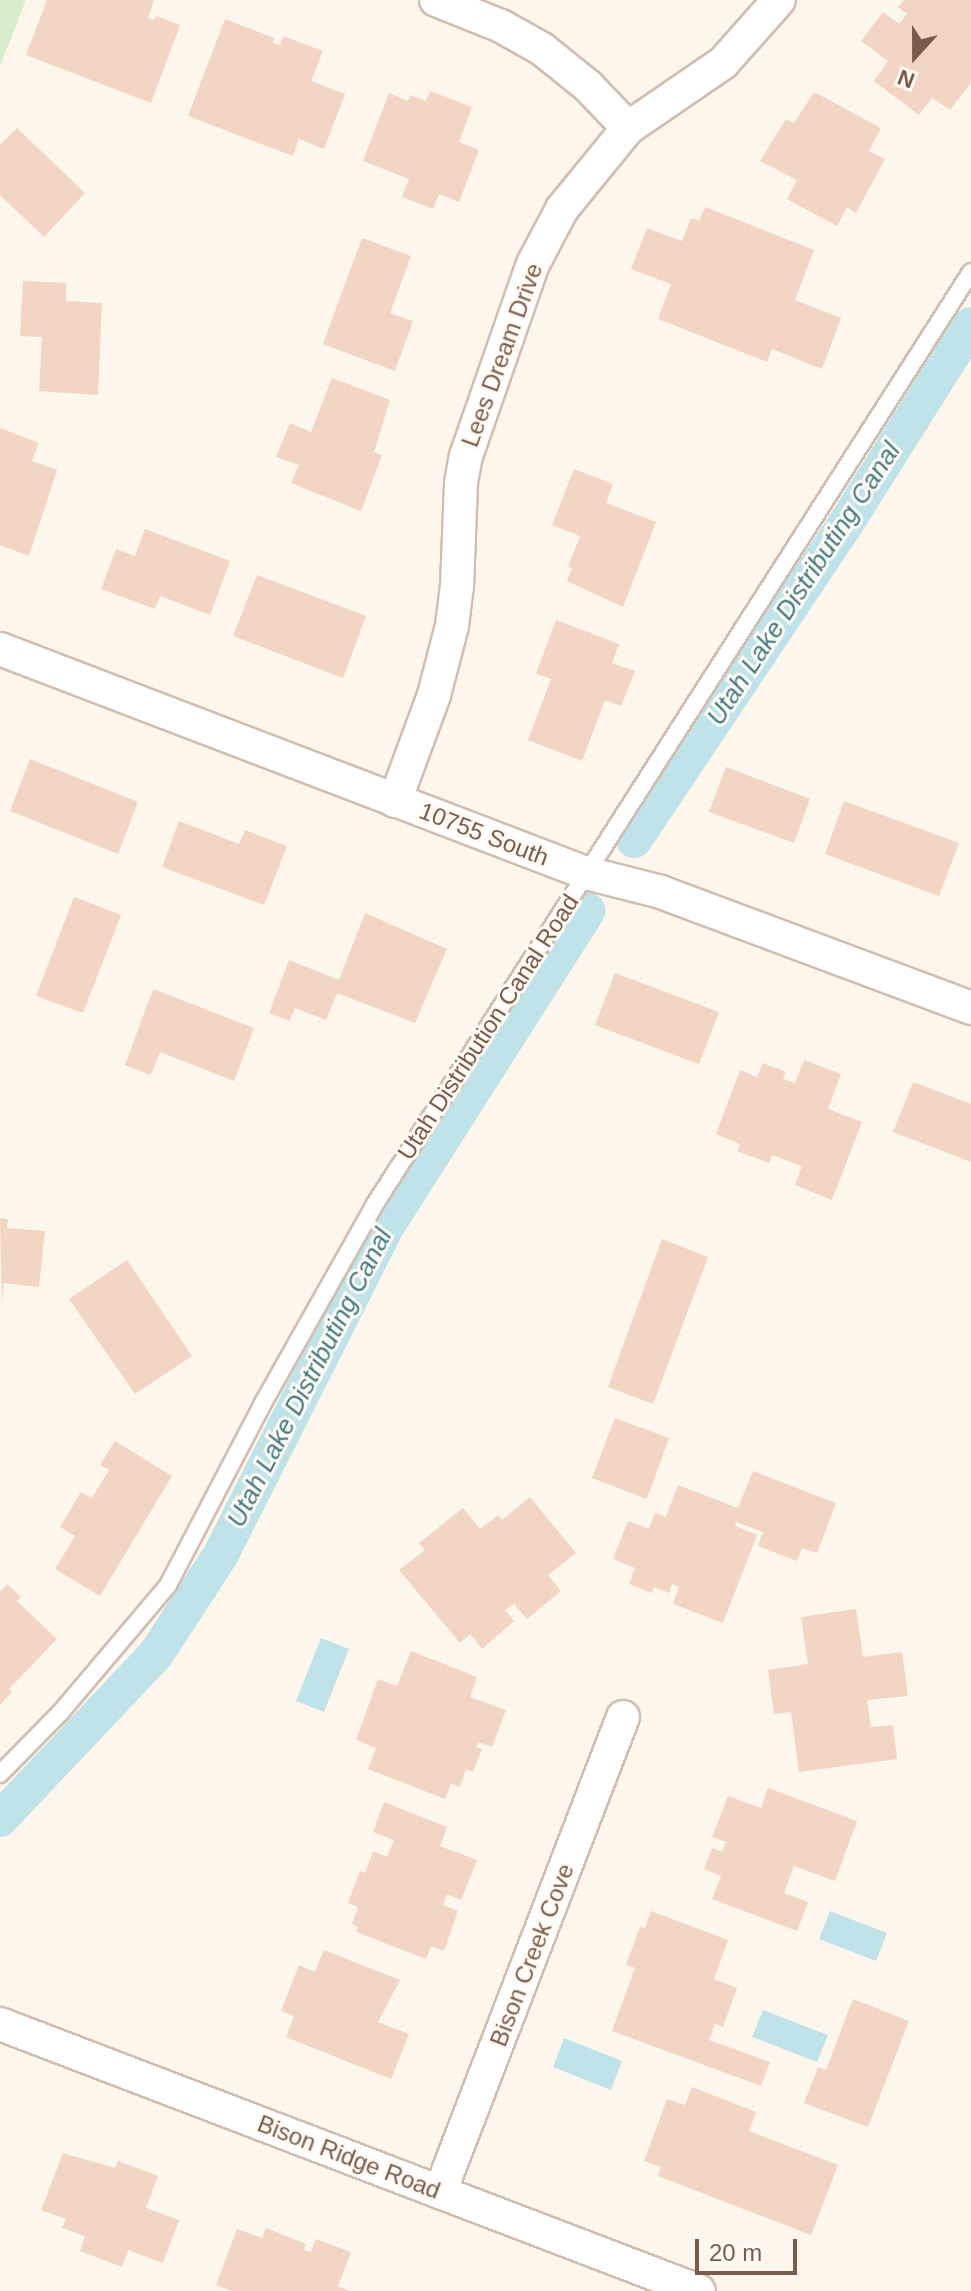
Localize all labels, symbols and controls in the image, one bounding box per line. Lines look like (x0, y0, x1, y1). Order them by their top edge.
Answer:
north arrow (875, 16, 955, 96)
text: N (894, 64, 918, 93)
street label: Lees Dream Drive (455, 259, 549, 451)
water label: Utah Lake Distributing Canal (701, 437, 907, 731)
street label: 10755 South (415, 796, 553, 872)
street label: Utah Distribution Canal Road (391, 889, 585, 1165)
water label: Utah Lake Distributing Canal (221, 1223, 399, 1533)
street label: Bison Creek Cove (484, 1860, 580, 2050)
street label: Bison Ridge Road (254, 2109, 444, 2205)
scale bar (699, 2223, 801, 2273)
text: 20 m (709, 2239, 762, 2266)

